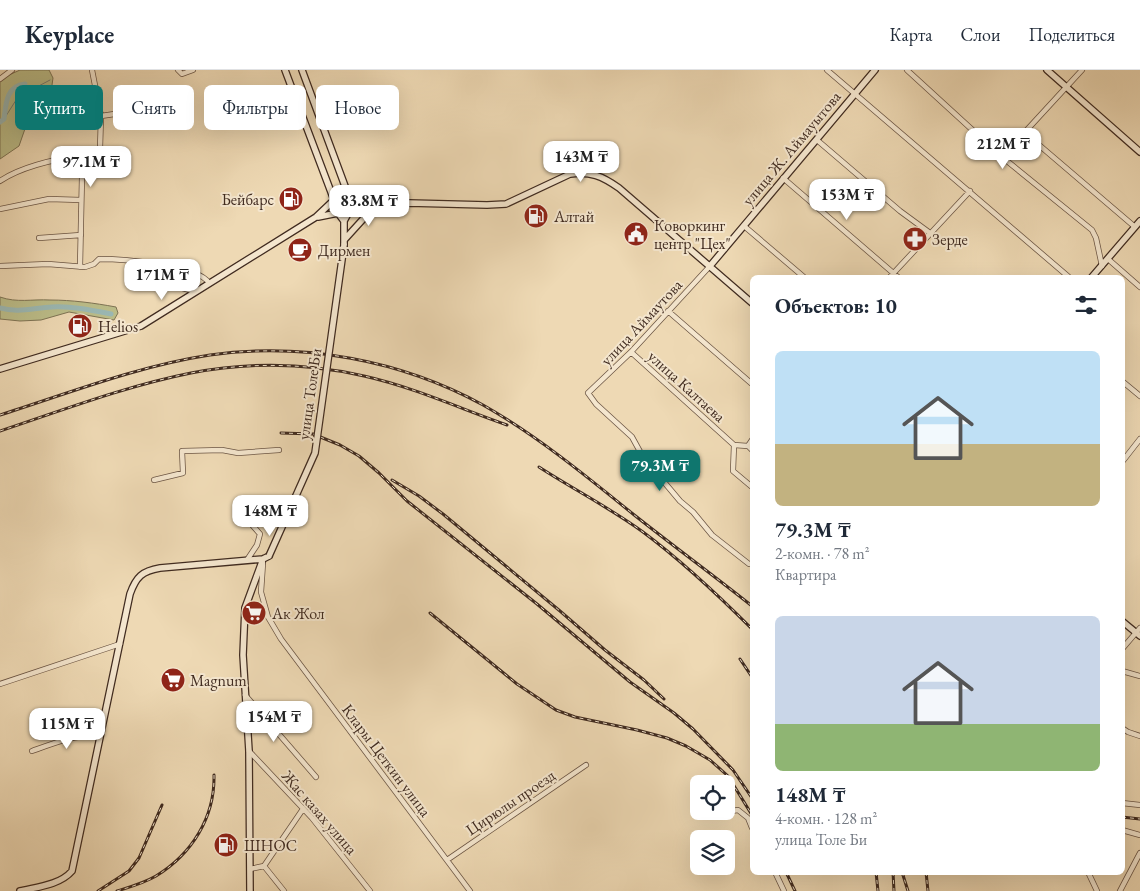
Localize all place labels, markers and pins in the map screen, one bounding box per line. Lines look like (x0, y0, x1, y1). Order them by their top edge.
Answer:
pin: 212M ₸ (962, 128, 1044, 170)
pin: 143M ₸ (540, 140, 622, 183)
pin: 97.1M ₸ (45, 146, 137, 188)
pin: 153M ₸ (806, 178, 888, 221)
pin: 83.8M ₸ (323, 184, 415, 227)
fuel station icon: Бейбарс (278, 186, 304, 212)
place label: Бейбарс (221, 189, 274, 210)
fuel station icon: Алтай (523, 203, 549, 229)
place label: Алтай (553, 206, 595, 227)
place label: Коворкинг центр "Цех" (654, 215, 731, 254)
public building icon: Коворкинг центр "Цех" (623, 221, 649, 247)
pharmacy icon: Зерде (902, 226, 928, 252)
place label: Зерде (932, 229, 968, 250)
cafe icon: Дирмен (287, 237, 313, 263)
place label: Дирмен (318, 240, 370, 261)
pin: 171M ₸ (121, 258, 203, 301)
fuel station icon: Helios (67, 313, 93, 339)
place label: Helios (98, 316, 138, 337)
pin: 79.3M ₸ (614, 450, 706, 492)
pin: 148M ₸ (229, 494, 311, 537)
supermarket icon: Ак Жол (241, 600, 267, 626)
place label: Ак Жол (271, 603, 325, 624)
supermarket icon: Magnum (160, 667, 186, 693)
place label: Magnum (190, 670, 247, 691)
pin: 154M ₸ (233, 700, 315, 743)
pin: 115M ₸ (26, 708, 108, 750)
fuel station icon: ШНОС (213, 832, 239, 858)
place label: ШНОС (244, 835, 297, 856)

